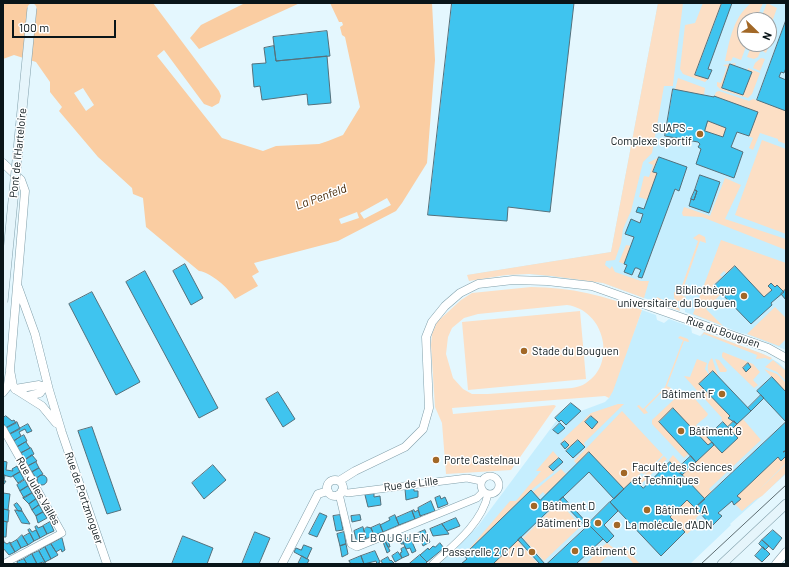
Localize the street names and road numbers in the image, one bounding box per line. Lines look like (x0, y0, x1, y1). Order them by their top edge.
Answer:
street label: Pont de l'Harteloire (7, 107, 29, 199)
street label: Rue du Bouguen (684, 313, 762, 351)
street label: Rue de Portzmoguer (62, 450, 106, 546)
street label: Rue Jules Vallès (13, 455, 63, 527)
street label: Rue de Lille (383, 474, 439, 494)

